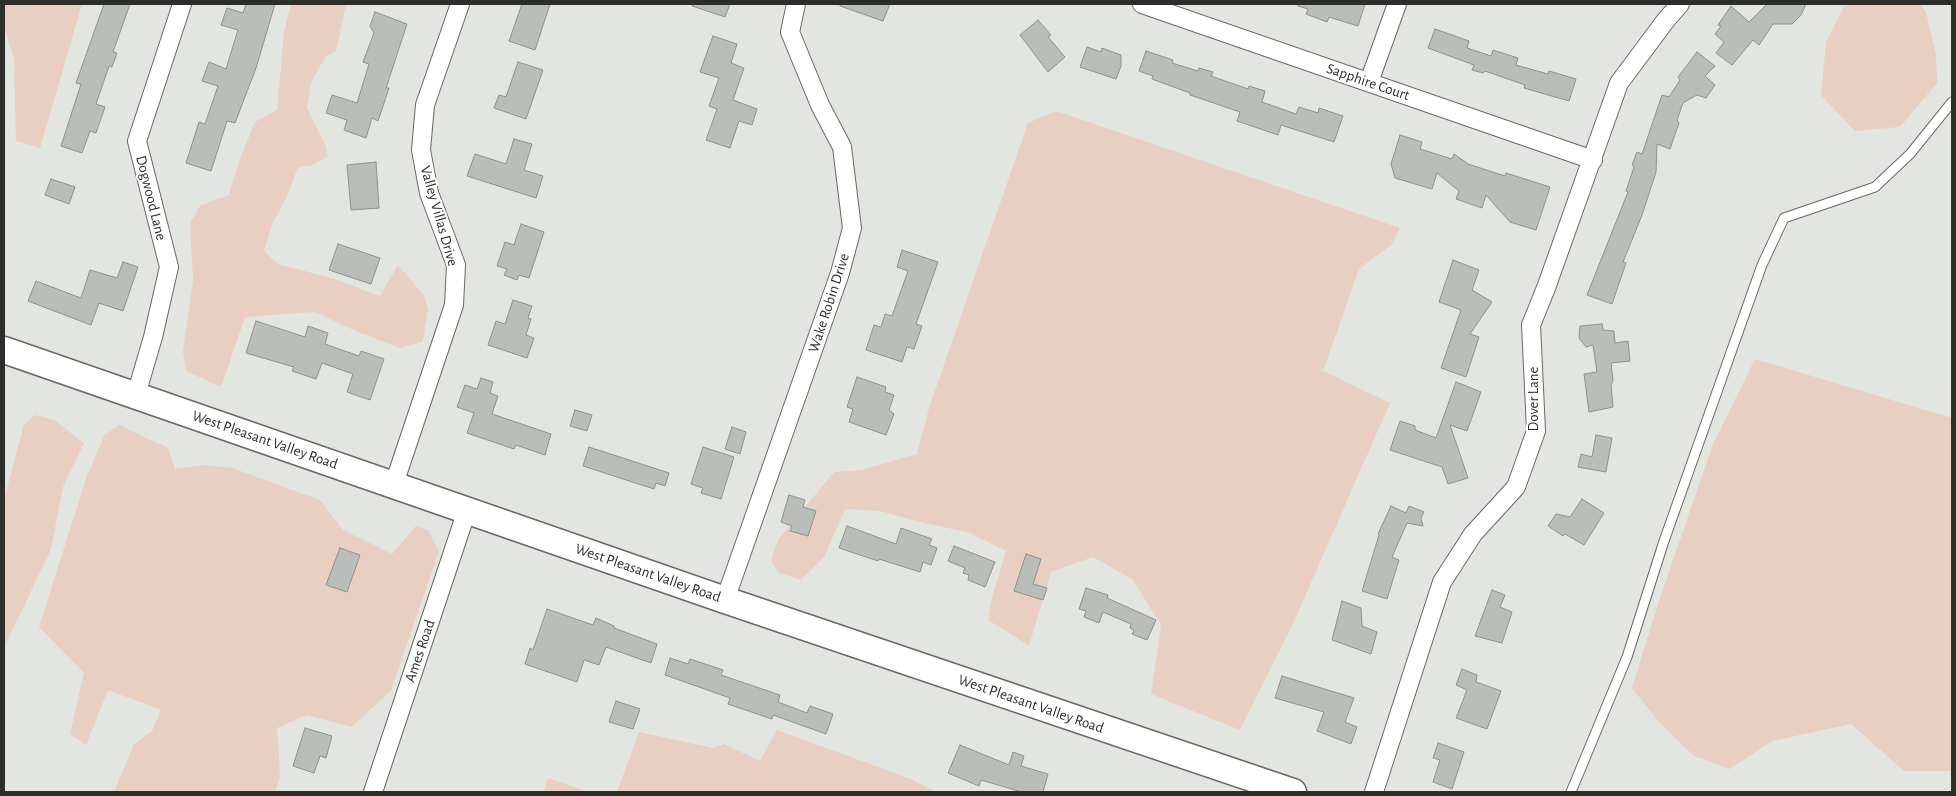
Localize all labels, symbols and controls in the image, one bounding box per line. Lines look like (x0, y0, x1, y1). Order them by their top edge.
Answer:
street label: Sapphire Court (1324, 59, 1412, 105)
street label: Dogwood Lane (132, 154, 170, 242)
street label: Valley Villas Drive (416, 164, 462, 268)
street label: Wake Robin Drive (804, 251, 854, 355)
street label: Dover Lane (1524, 367, 1542, 431)
street label: West Pleasant Valley Road (190, 407, 340, 473)
street label: West Pleasant Valley Road (573, 540, 723, 606)
street label: Ames Road (401, 617, 439, 685)
street label: West Pleasant Valley Road (956, 671, 1106, 737)

